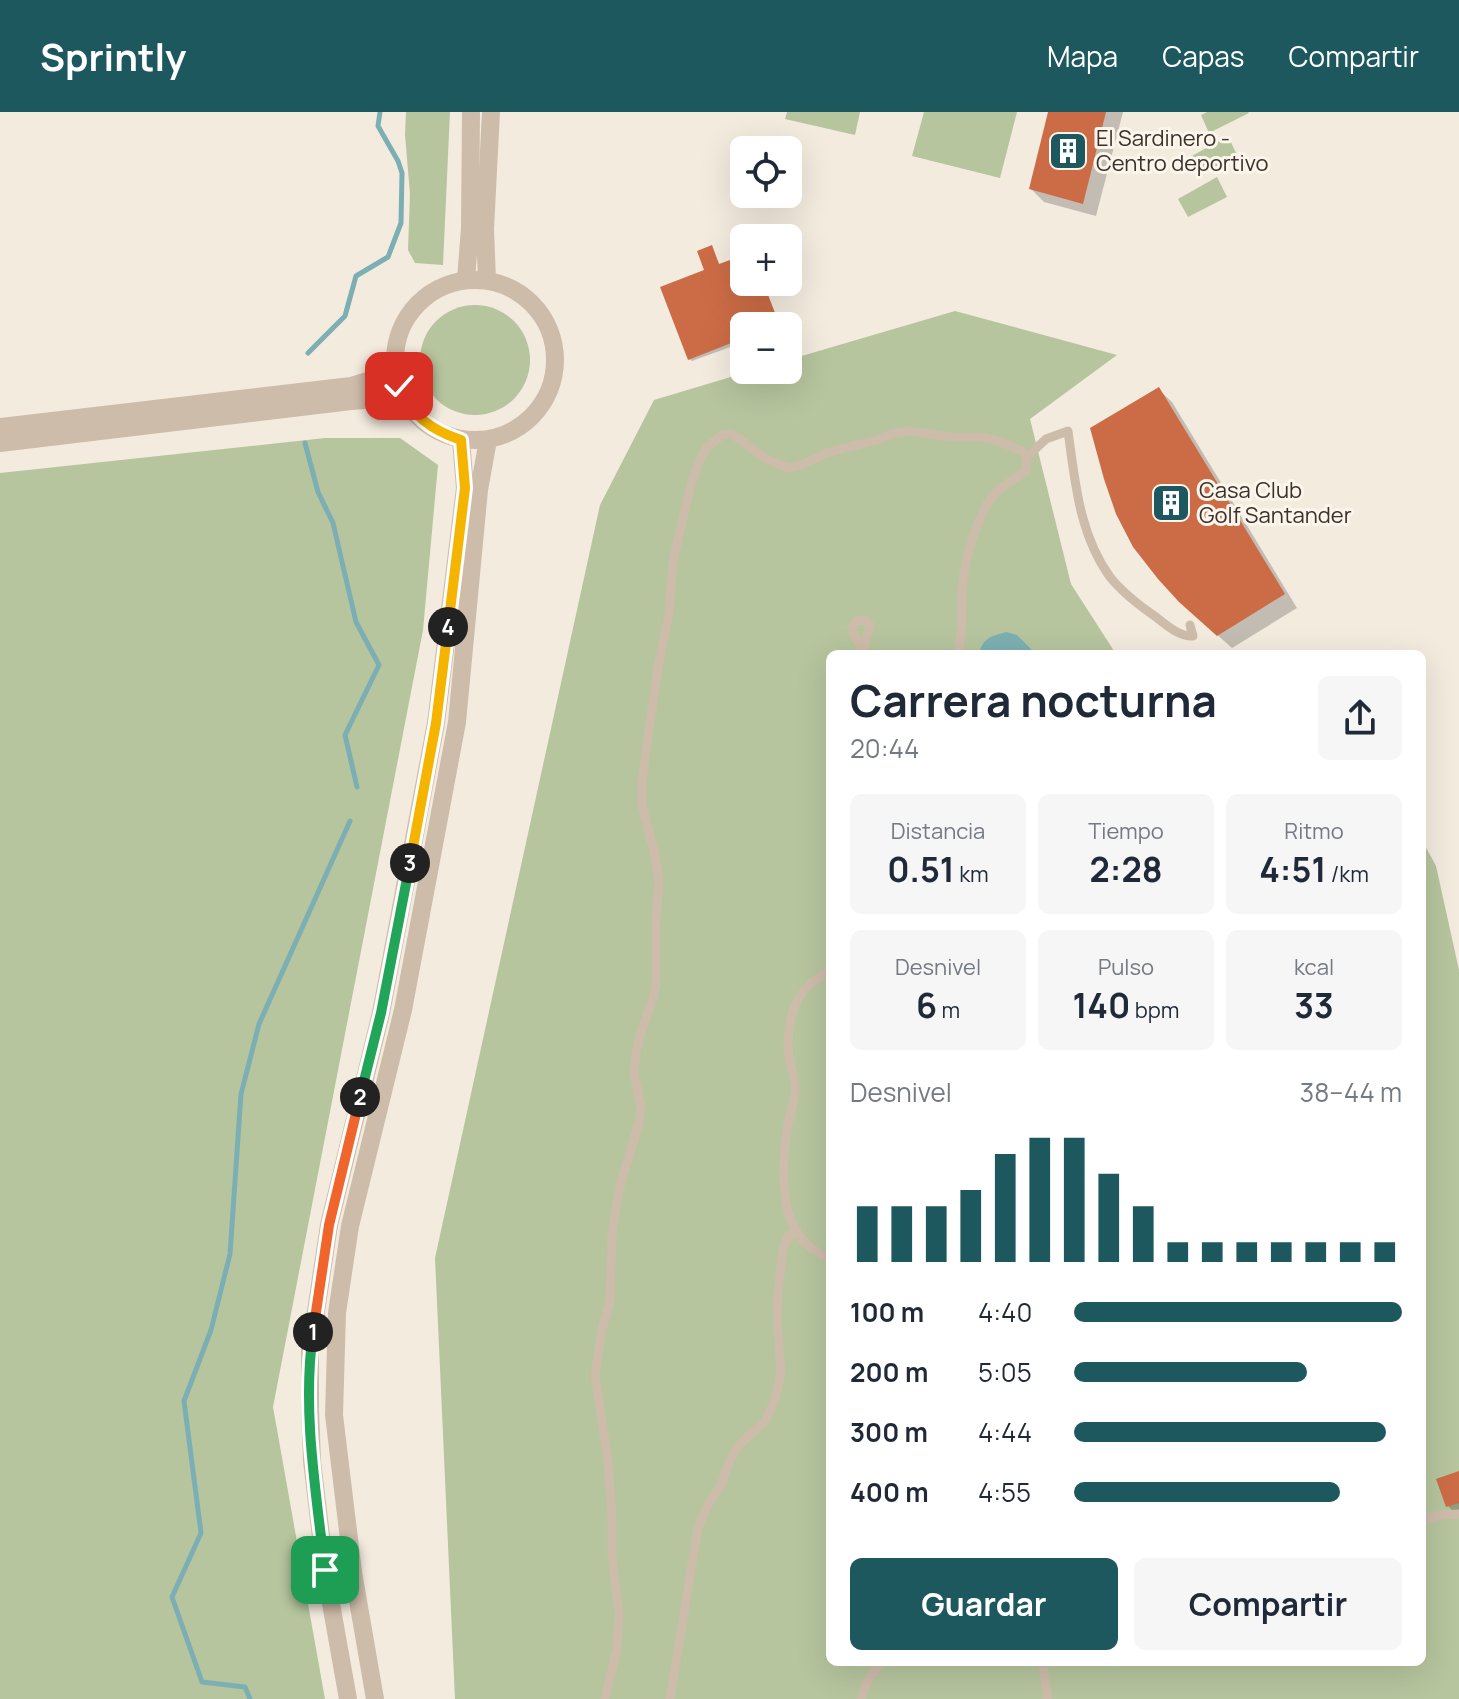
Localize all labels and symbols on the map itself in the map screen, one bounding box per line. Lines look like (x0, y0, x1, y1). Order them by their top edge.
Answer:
place label: El Sardinero - Centro deportivo (1096, 123, 1269, 178)
building icon: El Sardinero - Centro deportivo (1047, 130, 1089, 172)
pin (365, 352, 433, 420)
place label: Casa Club Golf Santander (1199, 475, 1352, 530)
building icon: Casa Club Golf Santander (1150, 482, 1192, 524)
pin: 4 (428, 607, 468, 647)
pin: 3 (390, 843, 430, 883)
pin: 2 (340, 1077, 380, 1117)
pin: 1 (293, 1312, 333, 1352)
pin (291, 1536, 359, 1604)

